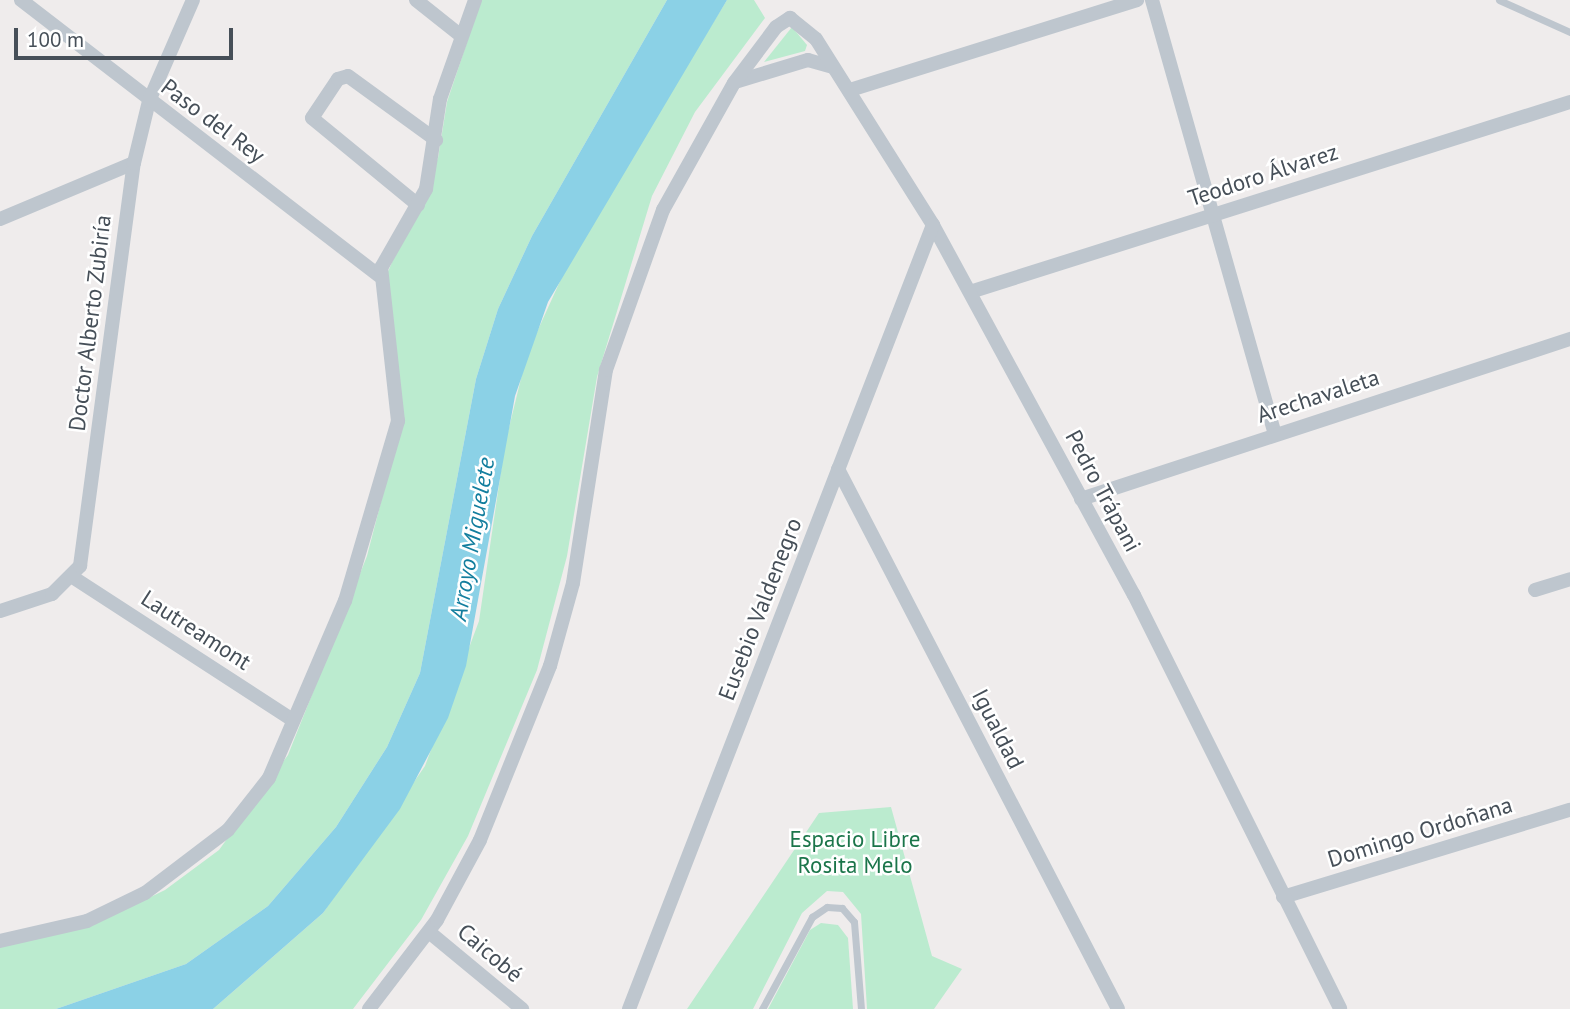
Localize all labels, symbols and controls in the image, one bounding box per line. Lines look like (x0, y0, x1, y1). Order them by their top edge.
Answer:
scale bar (18, 14, 236, 58)
text: 100 m (27, 26, 84, 53)
street label: Paso del Rey (156, 73, 270, 169)
street label: Teodoro Álvarez (1184, 138, 1342, 212)
street label: Doctor Alberto Zubiría (63, 213, 117, 433)
street label: Arechavaleta (1253, 363, 1383, 429)
street label: Pedro Trápani (1059, 425, 1147, 557)
water label: Arroyo Miguelete (443, 455, 501, 623)
street label: Eusebio Valdenegro (712, 514, 808, 704)
street label: Lautreamont (136, 584, 256, 676)
street label: Igualdad (966, 685, 1030, 773)
street label: Domingo Ordoñana (1324, 791, 1516, 873)
park label: Espacio Libre Rosita Melo (790, 825, 920, 879)
street label: Caicobé (452, 918, 528, 988)

